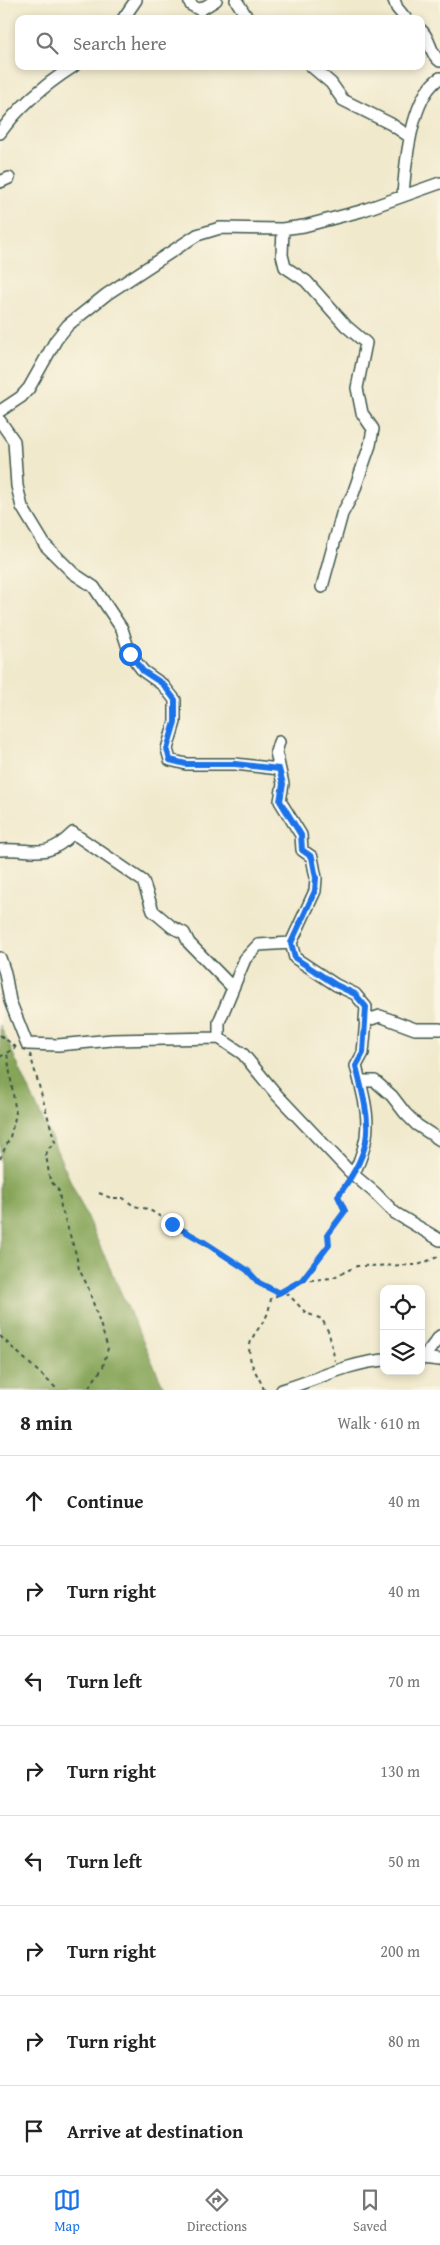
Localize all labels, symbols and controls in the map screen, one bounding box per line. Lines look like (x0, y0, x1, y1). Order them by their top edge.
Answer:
search box (15, 15, 425, 70)
icon: search (33, 29, 61, 57)
text: Search here (73, 29, 167, 57)
route start (119, 643, 142, 666)
route end (161, 1213, 184, 1236)
map controls (380, 1285, 425, 1375)
button: locate (380, 1285, 425, 1330)
button: layers (380, 1330, 425, 1375)
text: 8 min (20, 1407, 72, 1438)
text: Walk · 610 m (337, 1411, 420, 1435)
icon: ahead (20, 1487, 48, 1515)
text: Continue (67, 1487, 144, 1515)
text: 40 m (388, 1489, 420, 1513)
icon: right (20, 1577, 48, 1605)
text: Turn right (67, 1577, 156, 1605)
text: 40 m (388, 1579, 420, 1603)
icon: left (20, 1667, 48, 1695)
text: Turn left (67, 1667, 142, 1695)
text: 70 m (388, 1669, 420, 1693)
icon: right (20, 1757, 48, 1785)
text: Turn right (67, 1757, 156, 1785)
text: 130 m (380, 1759, 420, 1783)
icon: left (20, 1847, 48, 1875)
text: Turn left (67, 1847, 142, 1875)
text: 50 m (388, 1849, 420, 1873)
icon: right (20, 1937, 48, 1965)
text: Turn right (67, 1937, 156, 1965)
text: 200 m (380, 1939, 420, 1963)
icon: right (20, 2027, 48, 2055)
text: Turn right (67, 2027, 156, 2055)
text: 80 m (388, 2029, 420, 2053)
icon: arrive (20, 2117, 48, 2145)
text: Arrive at destination (67, 2117, 243, 2145)
tab: Map (53, 2186, 81, 2236)
tab: Directions (187, 2186, 247, 2236)
tab: Saved (353, 2186, 387, 2236)

